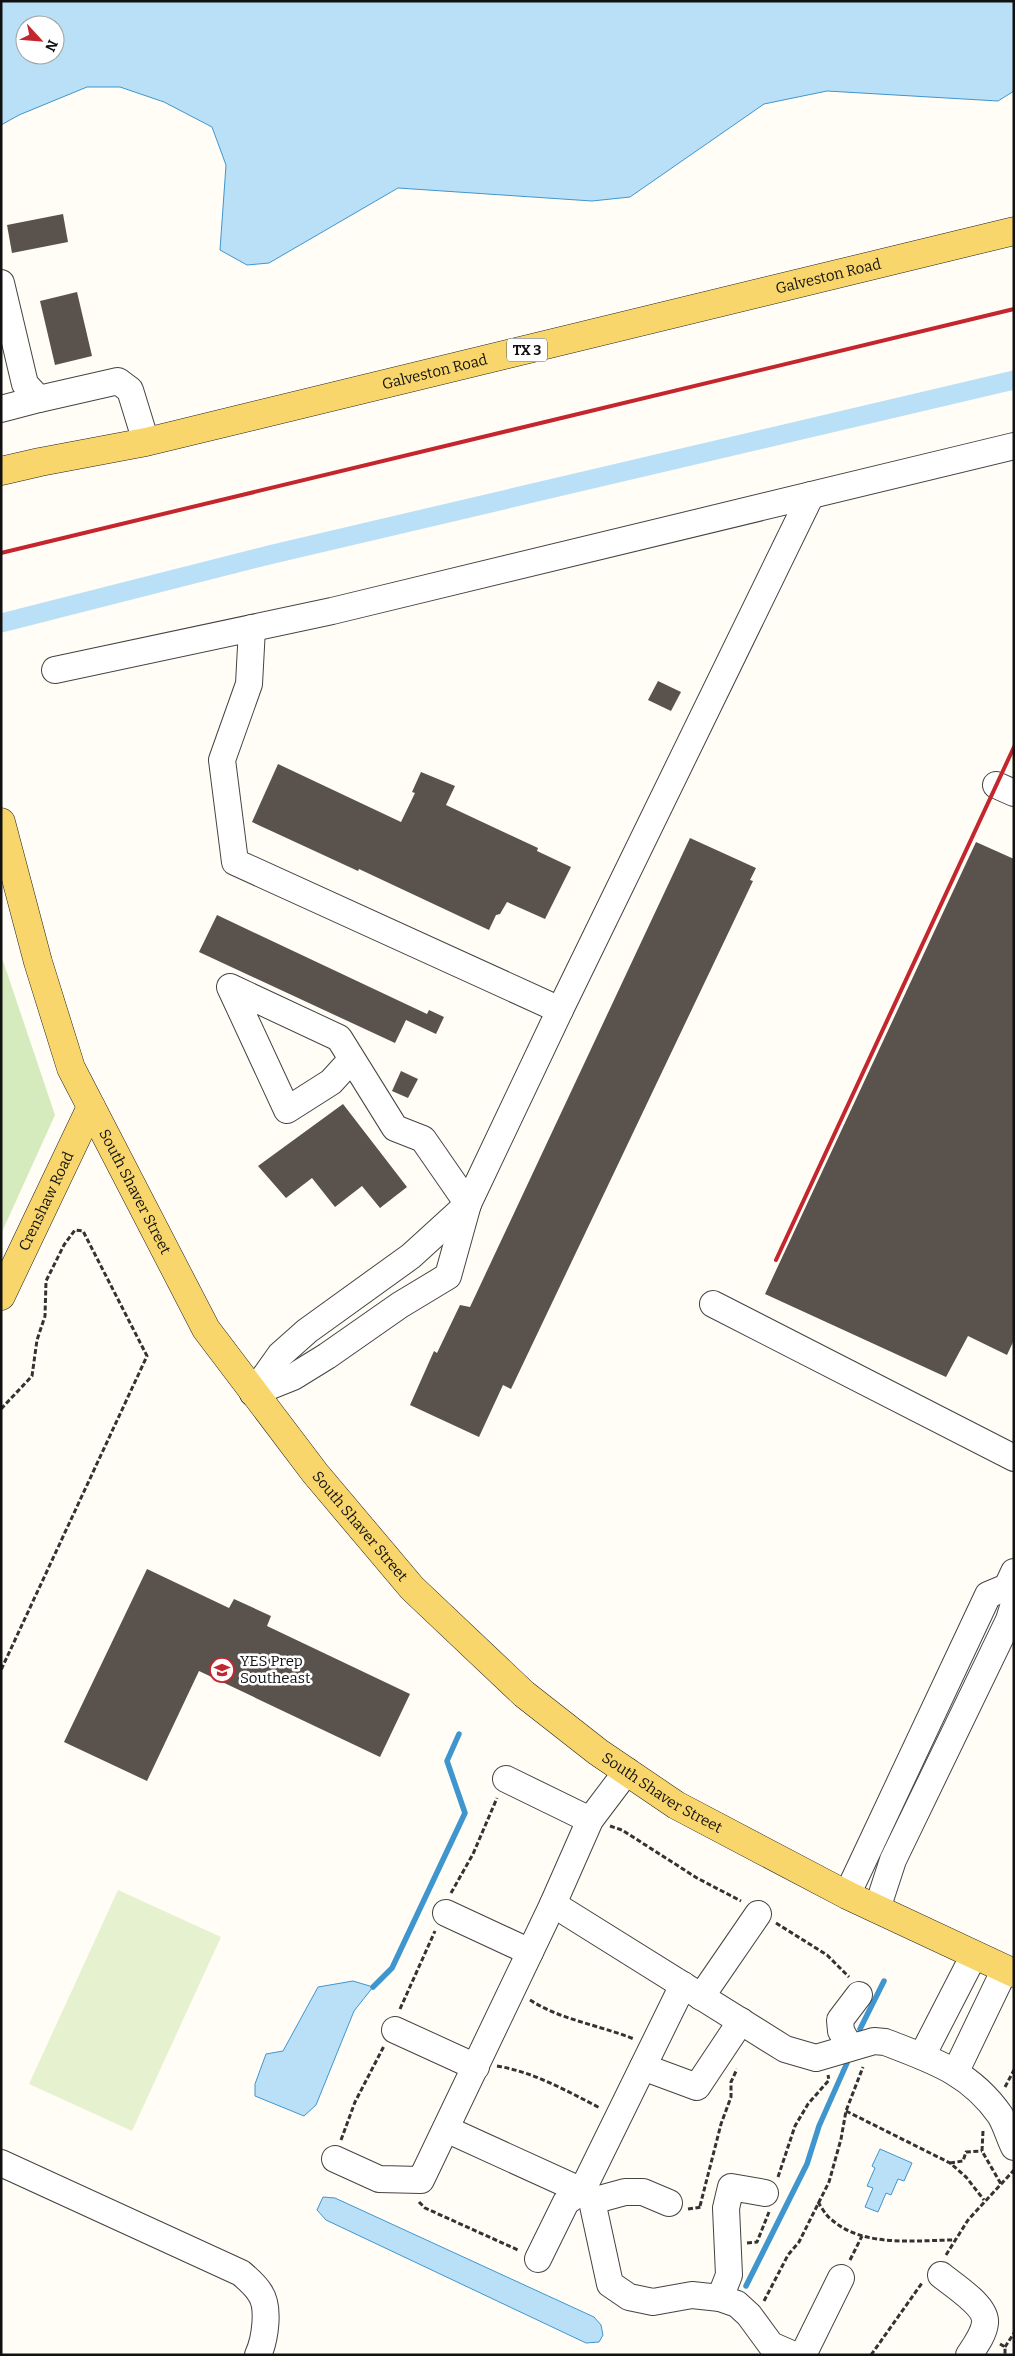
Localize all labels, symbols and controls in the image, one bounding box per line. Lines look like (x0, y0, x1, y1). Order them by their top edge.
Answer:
north arrow (15, 15, 65, 65)
text: N (41, 37, 61, 54)
street label: Galveston Road (774, 255, 883, 298)
road number: TX 3 (507, 338, 547, 362)
street label: Galveston Road (380, 350, 489, 393)
street label: South Shaver Street (95, 1126, 175, 1258)
street label: Crenshaw Road (15, 1149, 78, 1254)
street label: South Shaver Street (308, 1468, 412, 1585)
place label: YES Prep Southeast (240, 1652, 311, 1687)
school or university icon: YES Prep Southeast (209, 1657, 235, 1683)
street label: South Shaver Street (599, 1748, 726, 1837)

